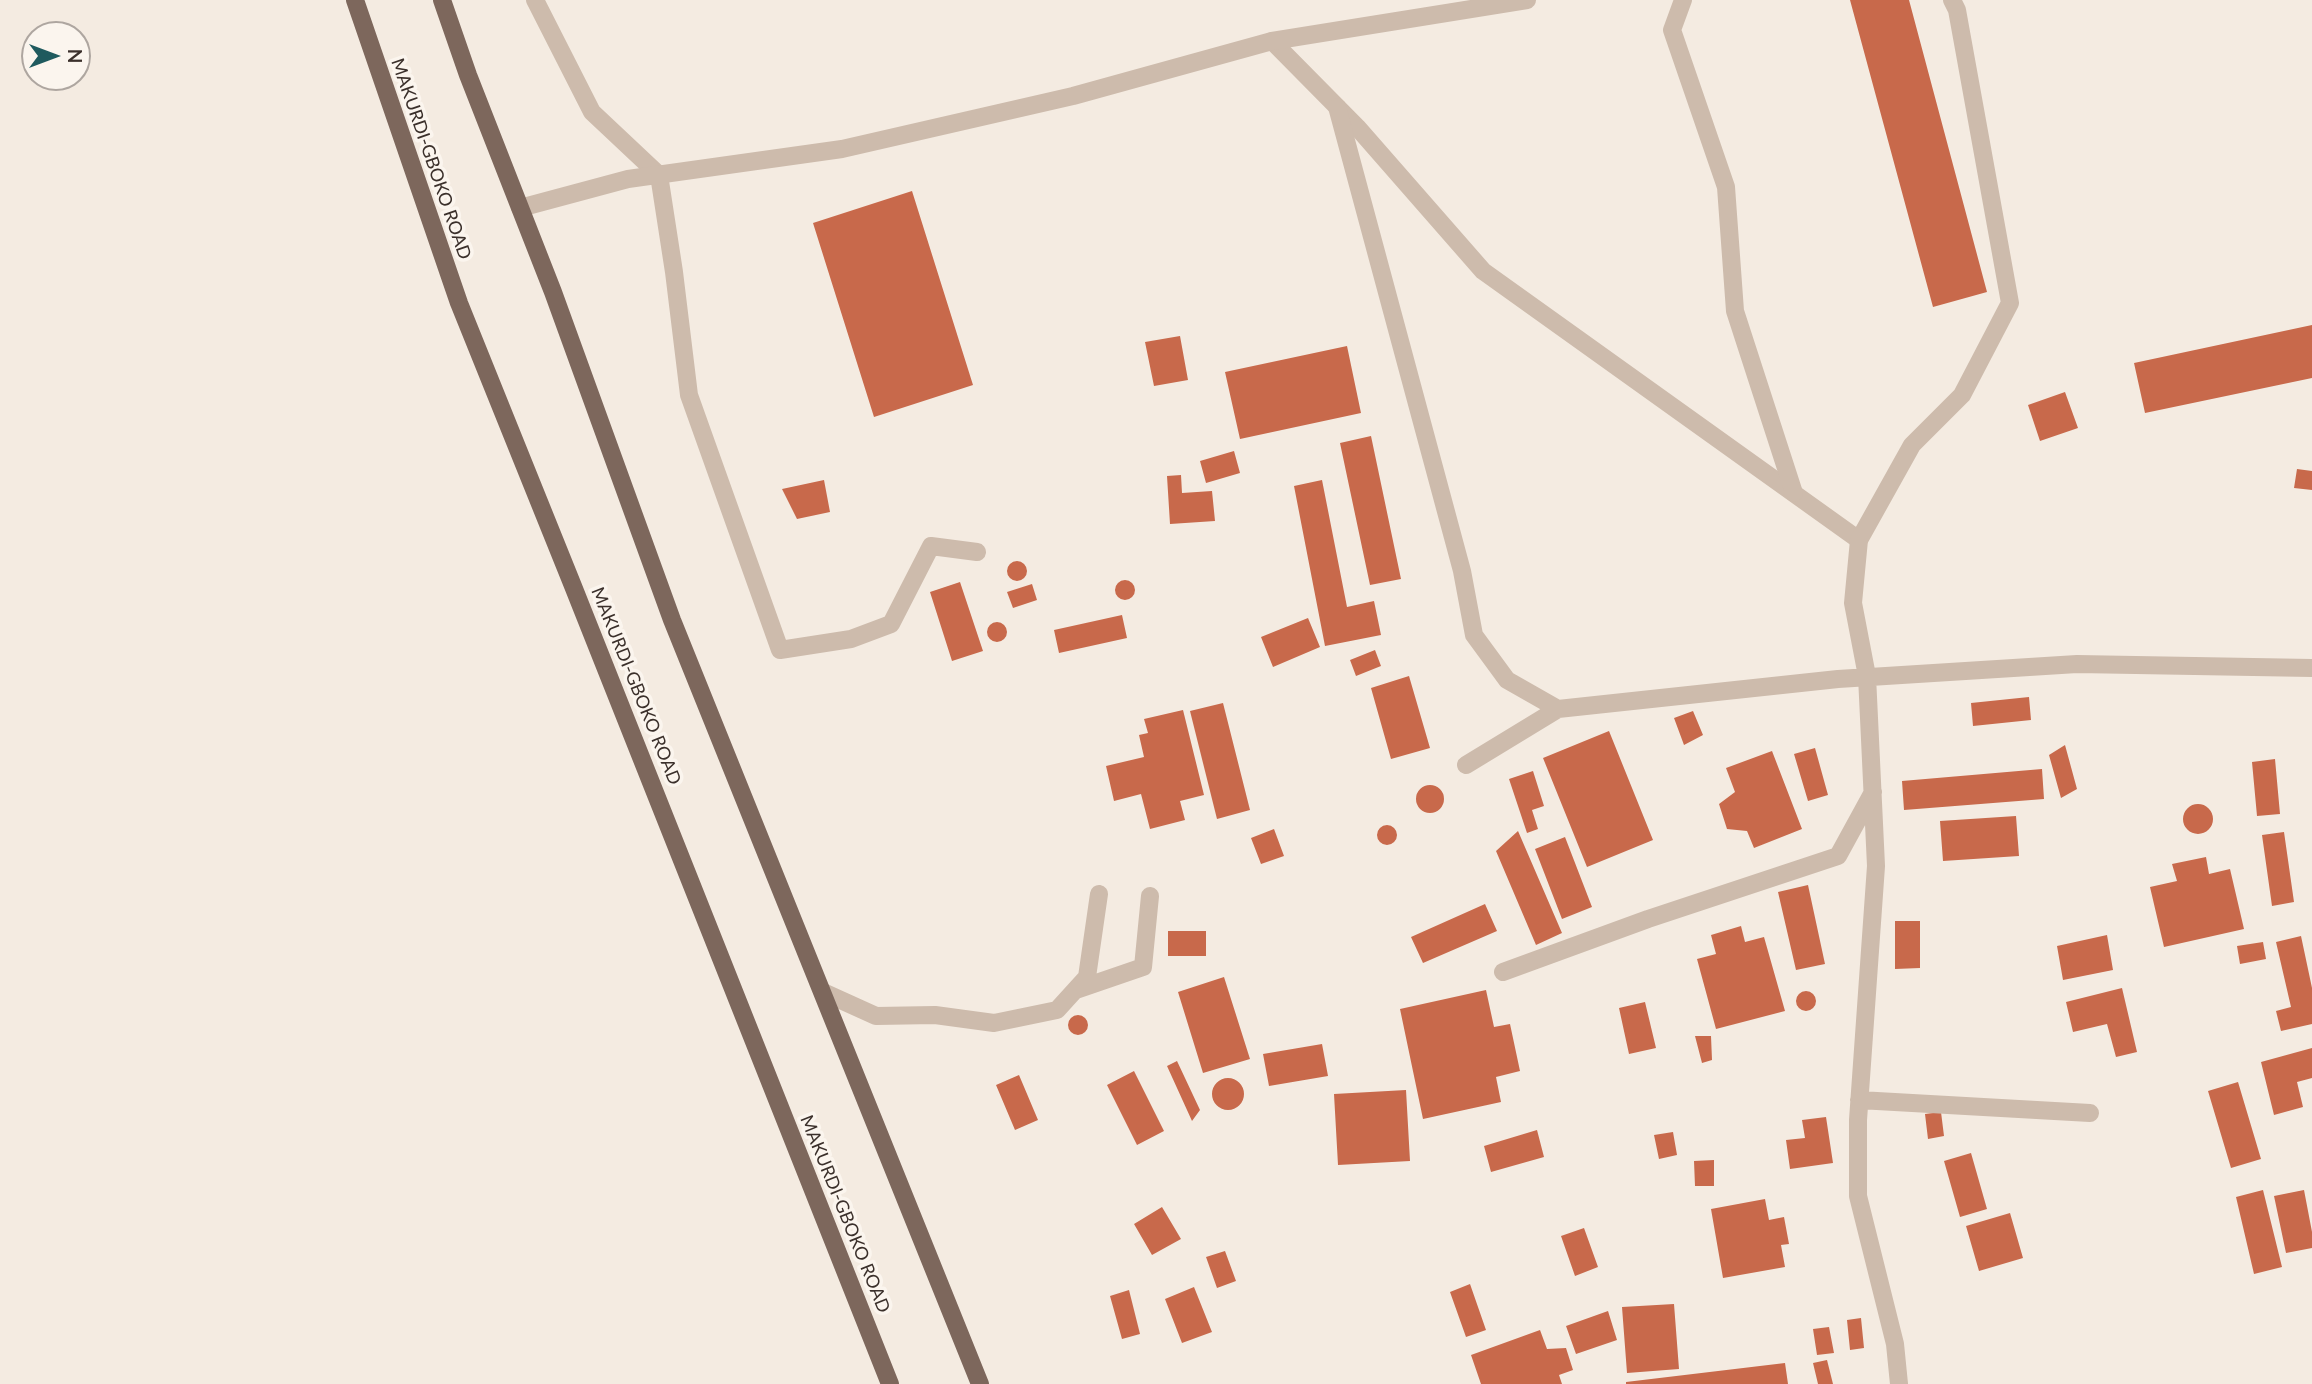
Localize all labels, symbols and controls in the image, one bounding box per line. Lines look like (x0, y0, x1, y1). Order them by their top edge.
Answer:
north arrow (21, 21, 91, 91)
text: N (64, 49, 87, 63)
street label: MAKURDI-GBOKO ROAD (386, 56, 476, 262)
street label: MAKURDI-GBOKO ROAD (586, 584, 686, 788)
street label: MAKURDI-GBOKO ROAD (795, 1112, 895, 1316)

